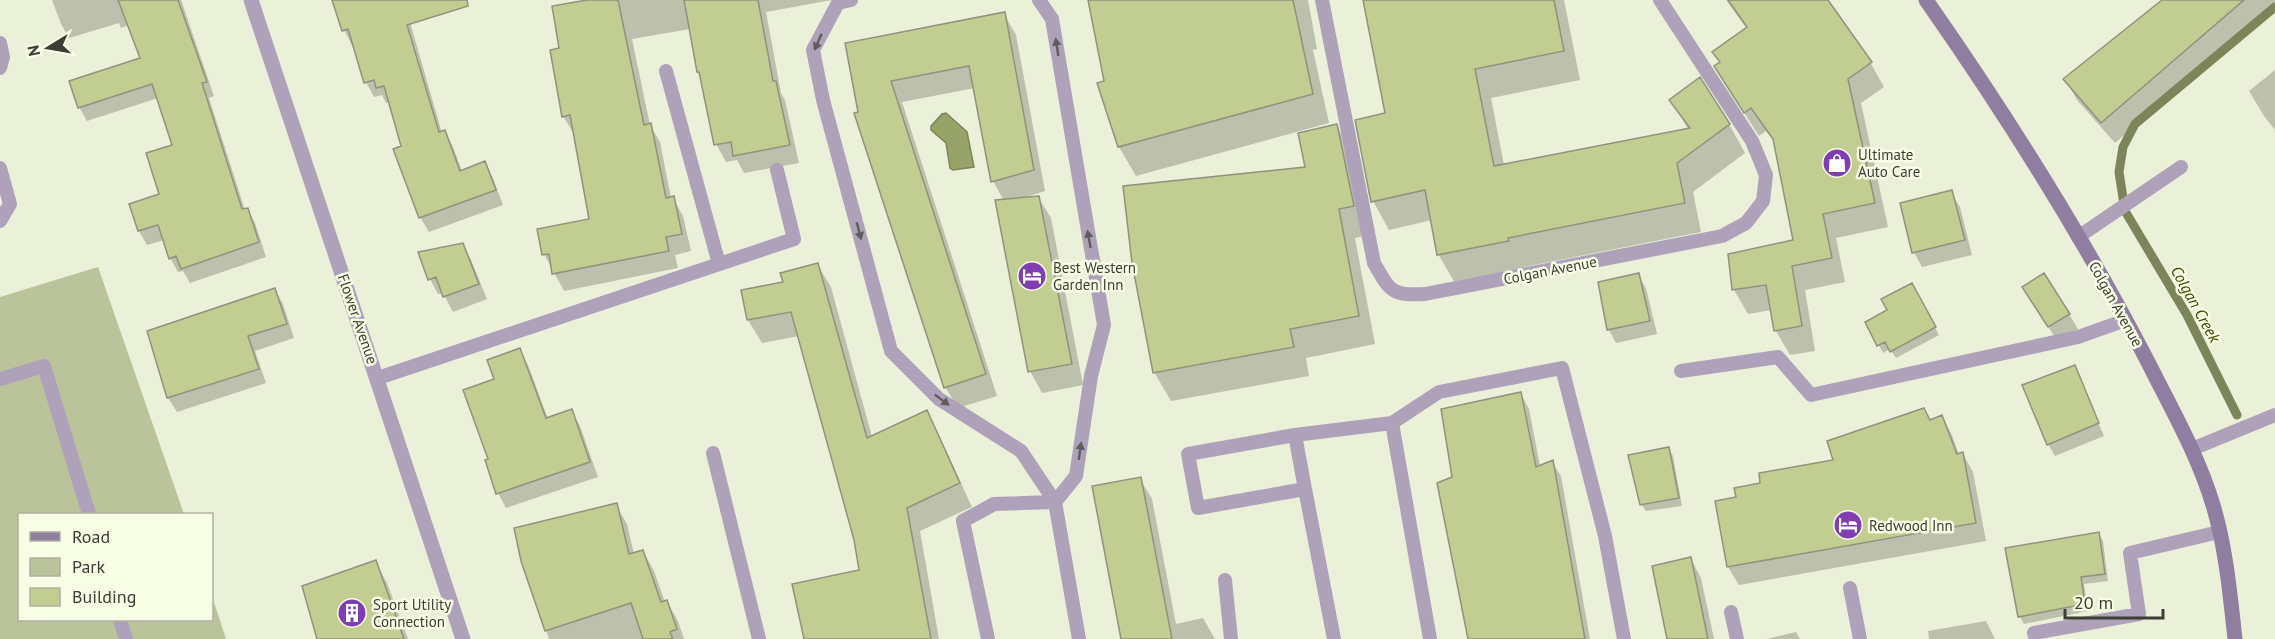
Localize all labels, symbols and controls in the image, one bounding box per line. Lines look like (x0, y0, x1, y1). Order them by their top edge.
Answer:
north arrow (18, 18, 78, 78)
one-way arrow (813, 34, 822, 51)
one-way arrow (1052, 37, 1061, 56)
text: N (22, 44, 44, 58)
place label: Ultimate Auto Care (1858, 145, 1920, 181)
shop icon: Ultimate Auto Care (1821, 147, 1853, 179)
one-way arrow (854, 221, 864, 240)
one-way arrow (1085, 229, 1094, 248)
street label: Colgan Avenue (1502, 252, 1598, 288)
place label: Best Western Garden Inn (1053, 258, 1136, 294)
street label: Colgan Avenue (2085, 258, 2147, 350)
hotel icon: Best Western Garden Inn (1016, 260, 1048, 292)
water label: Colgan Creek (2167, 262, 2226, 346)
street label: Flower Avenue (334, 271, 382, 367)
one-way arrow (934, 393, 949, 405)
one-way arrow (1075, 441, 1084, 460)
hotel icon: Redwood Inn (1832, 509, 1864, 541)
legend (18, 513, 213, 621)
place label: Redwood Inn (1869, 516, 1953, 535)
text: Road (72, 525, 110, 548)
text: Park (72, 555, 105, 578)
scale bar (2065, 582, 2162, 620)
text: Building (72, 585, 136, 608)
text: 20 m (2074, 591, 2113, 614)
place label: Sport Utility Connection (373, 595, 451, 631)
building icon: Sport Utility Connection (336, 597, 368, 629)

